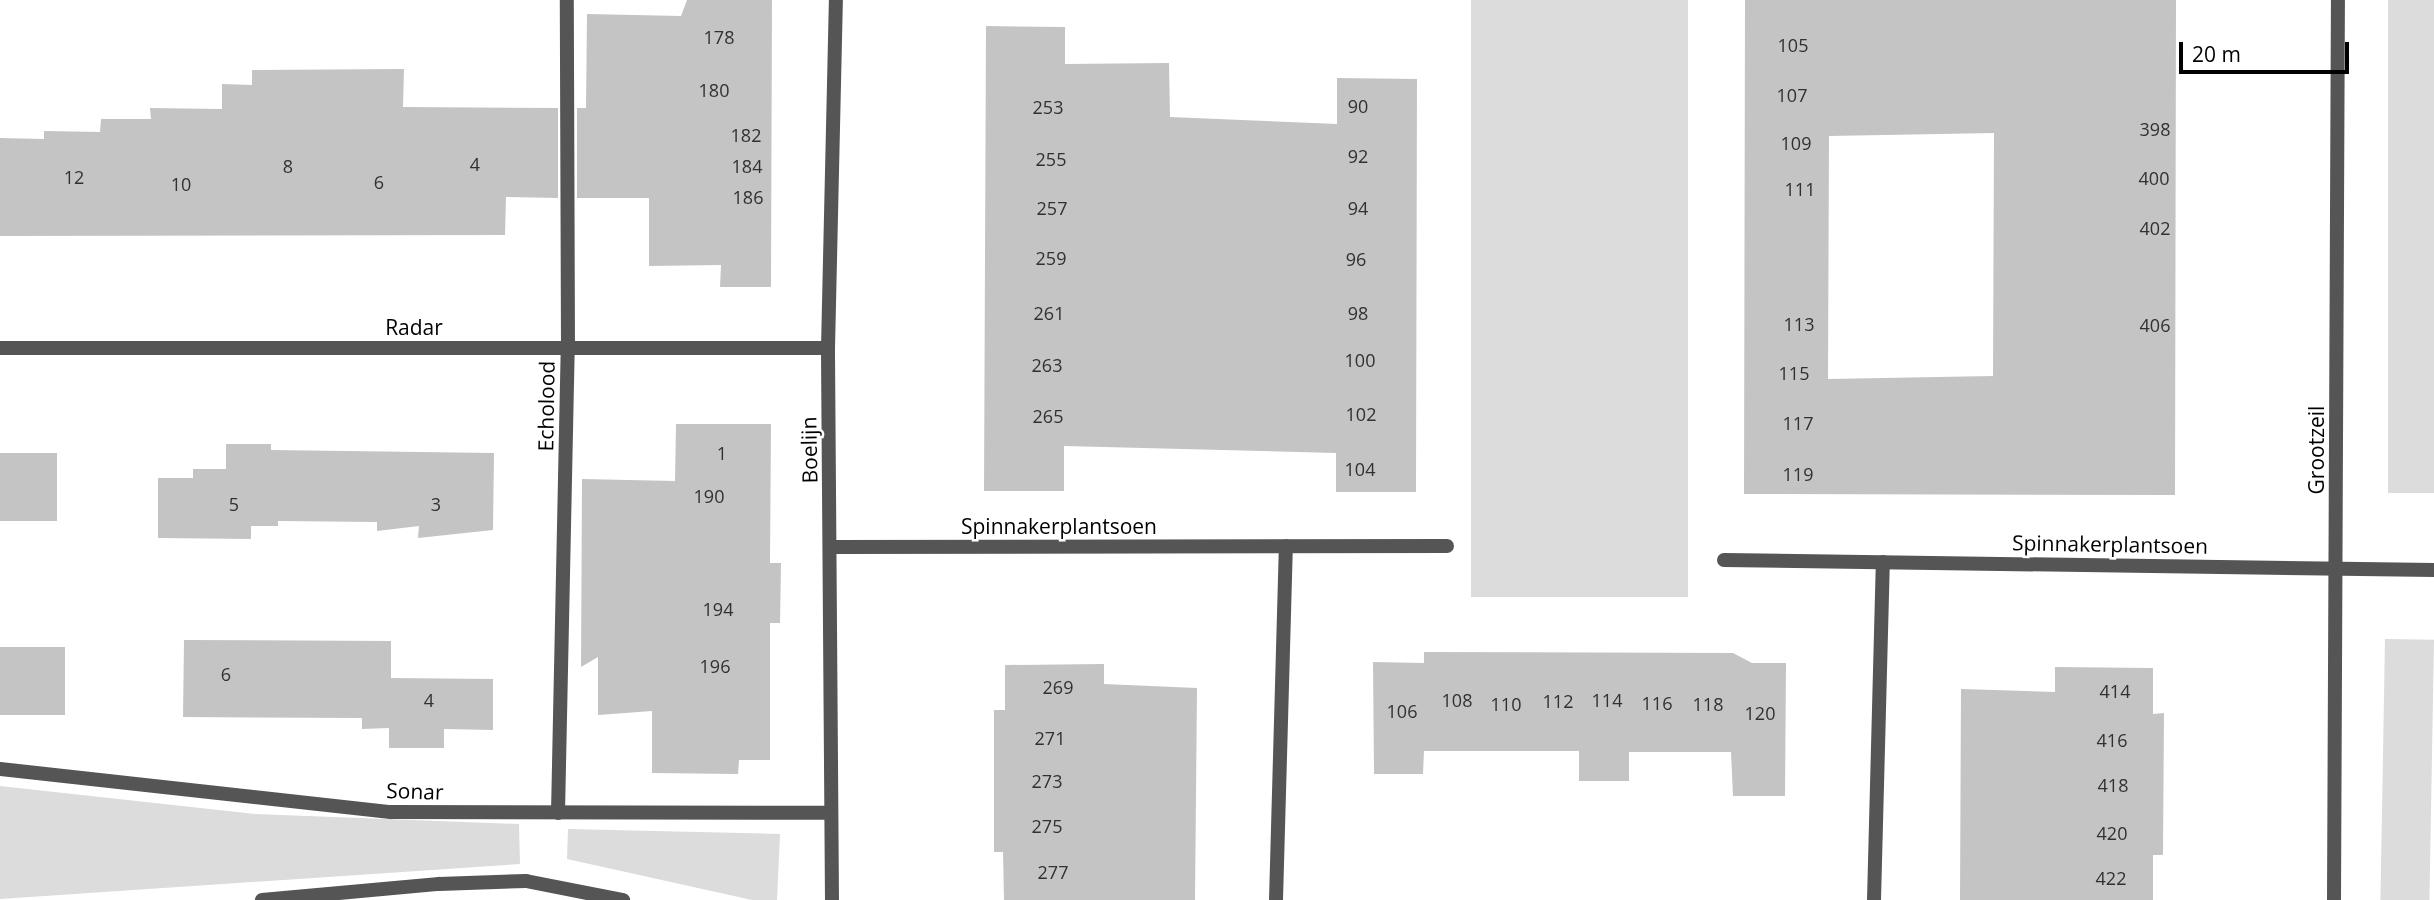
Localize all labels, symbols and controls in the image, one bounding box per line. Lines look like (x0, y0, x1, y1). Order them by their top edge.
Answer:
house number: 178 (704, 26, 734, 48)
scale bar (2182, 28, 2352, 72)
house number: 105 (1778, 34, 1808, 56)
text: 20 m (2192, 40, 2241, 68)
house number: 180 (699, 79, 729, 101)
house number: 107 (1777, 84, 1807, 106)
house number: 90 (1348, 95, 1368, 117)
house number: 253 (1033, 96, 1063, 118)
house number: 398 (2140, 118, 2170, 140)
house number: 182 (731, 124, 761, 146)
house number: 109 (1781, 132, 1811, 154)
house number: 92 (1348, 145, 1368, 167)
house number: 255 (1036, 148, 1066, 170)
house number: 4 (470, 153, 480, 175)
house number: 8 (283, 155, 293, 177)
house number: 184 (732, 155, 762, 177)
house number: 12 (64, 166, 84, 188)
house number: 400 (2139, 167, 2169, 189)
house number: 6 (374, 171, 384, 193)
house number: 10 (171, 173, 191, 195)
house number: 111 (1785, 178, 1815, 200)
house number: 186 (733, 186, 763, 208)
house number: 257 (1037, 197, 1067, 219)
house number: 94 (1348, 197, 1368, 219)
house number: 402 (2140, 217, 2170, 239)
house number: 259 (1036, 247, 1066, 269)
house number: 96 (1346, 248, 1366, 270)
house number: 261 (1034, 302, 1064, 324)
house number: 98 (1348, 302, 1368, 324)
house number: 113 (1784, 313, 1814, 335)
street label: Radar (385, 314, 443, 340)
house number: 406 (2140, 314, 2170, 336)
house number: 100 (1345, 349, 1375, 371)
house number: 263 (1032, 354, 1062, 376)
street label: Echolood (533, 360, 559, 452)
house number: 115 (1779, 362, 1809, 384)
house number: 102 (1346, 403, 1376, 425)
house number: 265 (1033, 405, 1063, 427)
street label: Grootzeil (2303, 406, 2329, 494)
house number: 117 (1783, 412, 1813, 434)
street label: Boelijn (796, 416, 822, 484)
house number: 1 (717, 442, 727, 464)
house number: 104 (1345, 458, 1375, 480)
house number: 119 (1783, 463, 1813, 485)
house number: 190 (694, 485, 724, 507)
house number: 5 (229, 493, 239, 515)
house number: 3 (431, 493, 441, 515)
street label: Spinnakerplantsoen (961, 513, 1157, 539)
street label: Spinnakerplantsoen (2012, 530, 2208, 558)
house number: 194 (703, 598, 733, 620)
house number: 196 (700, 655, 730, 677)
house number: 6 (221, 663, 231, 685)
house number: 269 (1043, 676, 1073, 698)
house number: 414 (2100, 680, 2130, 702)
house number: 4 (424, 689, 434, 711)
house number: 108 (1442, 689, 1472, 711)
house number: 114 (1592, 689, 1622, 711)
house number: 112 (1543, 690, 1573, 712)
house number: 116 (1642, 692, 1672, 714)
house number: 110 (1491, 693, 1521, 715)
house number: 118 (1693, 693, 1723, 715)
house number: 106 (1387, 700, 1417, 722)
house number: 120 (1745, 702, 1775, 724)
house number: 271 (1035, 727, 1065, 749)
house number: 416 (2097, 729, 2127, 751)
house number: 273 (1032, 770, 1062, 792)
house number: 418 (2098, 774, 2128, 796)
street label: Sonar (386, 777, 444, 805)
house number: 275 (1032, 815, 1062, 837)
house number: 420 (2097, 822, 2127, 844)
house number: 277 (1038, 861, 1068, 883)
house number: 422 (2096, 867, 2126, 889)

